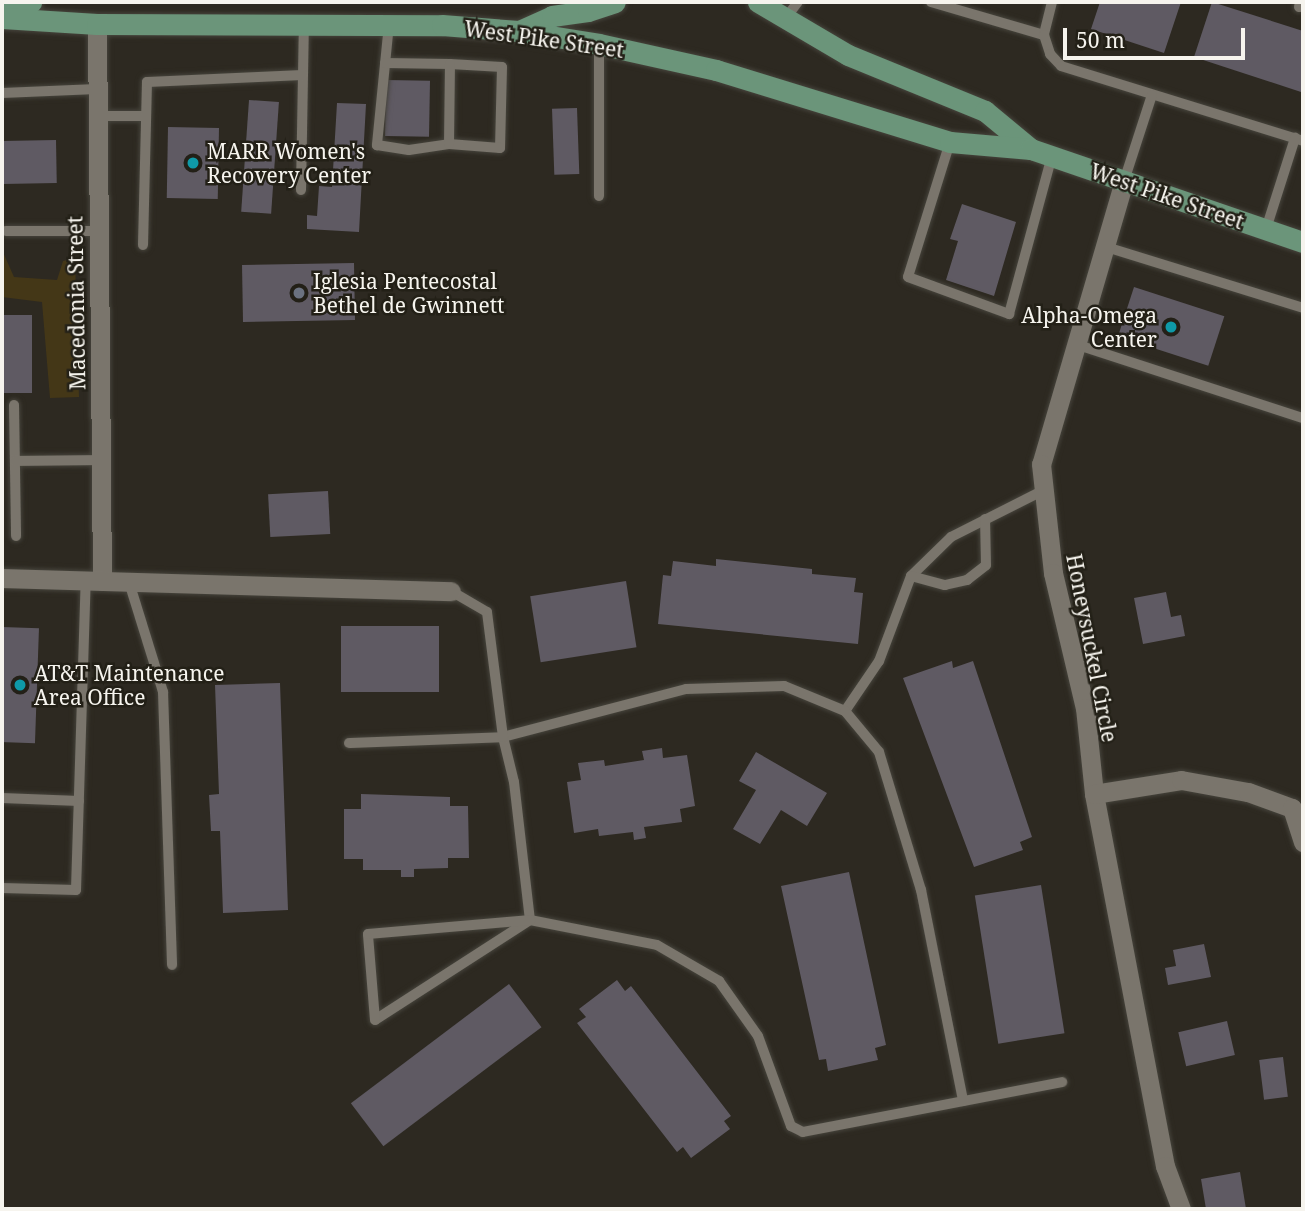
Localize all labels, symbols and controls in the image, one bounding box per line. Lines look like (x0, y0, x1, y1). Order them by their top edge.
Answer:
scale bar (1067, 14, 1249, 58)
street label: West Pike Street (463, 15, 625, 63)
text: 50 m (1076, 26, 1125, 54)
place label: MARR Women's Recovery Center (207, 138, 371, 188)
marker: MARR Women's Recovery Center (185, 155, 201, 171)
street label: West Pike Street (1087, 158, 1247, 234)
street label: Macedonia Street (62, 216, 90, 390)
place label: Iglesia Pentecostal Bethel de Gwinnett (313, 268, 504, 318)
marker: Iglesia Pentecostal Bethel de Gwinnett (291, 285, 307, 301)
place label: Alpha-Omega Center (1021, 302, 1157, 352)
marker: Alpha-Omega Center (1163, 319, 1179, 335)
street label: Honeysuckel Circle (1061, 552, 1123, 744)
place label: AT&T Maintenance Area Office (34, 660, 224, 710)
marker: AT&T Maintenance Area Office (12, 677, 28, 693)

